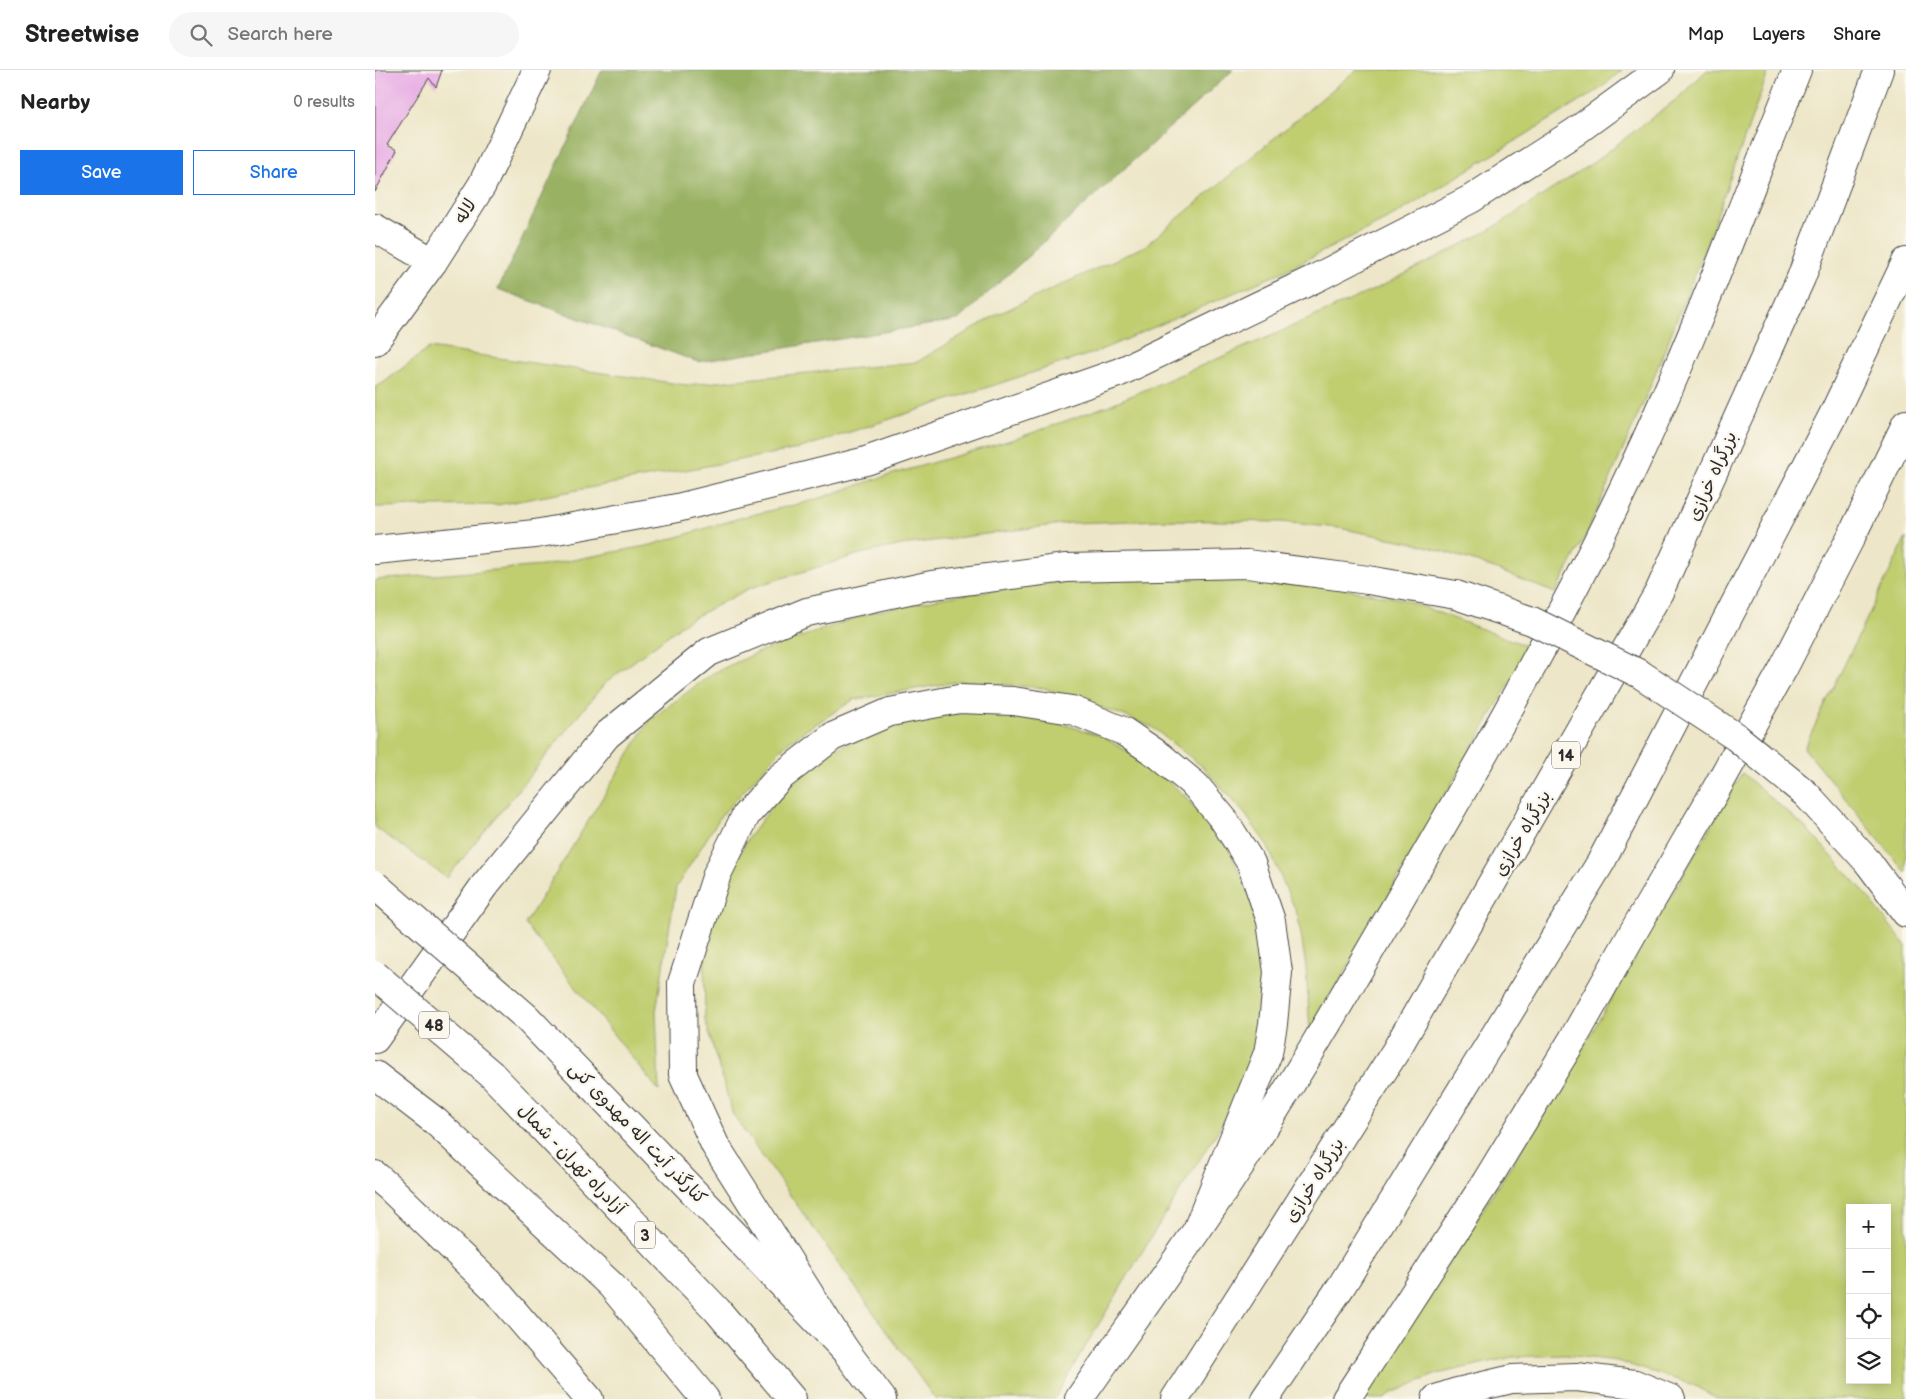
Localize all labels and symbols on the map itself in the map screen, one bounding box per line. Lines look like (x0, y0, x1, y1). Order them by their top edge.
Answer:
street label: لاله (450, 195, 481, 228)
street label: بزرگراه خرازی (1683, 428, 1742, 524)
road number: 14 (1552, 742, 1580, 768)
street label: بزرگراه خرازی (1489, 787, 1555, 880)
road number: 48 (419, 1012, 449, 1038)
street label: کنارگذر آیت اله مهدوی کنی (564, 1058, 711, 1209)
street label: آزادراه تهران - شمال (514, 1100, 631, 1220)
street label: بزرگراه خرازی (1280, 1134, 1349, 1226)
road number: 3 (635, 1222, 655, 1248)

